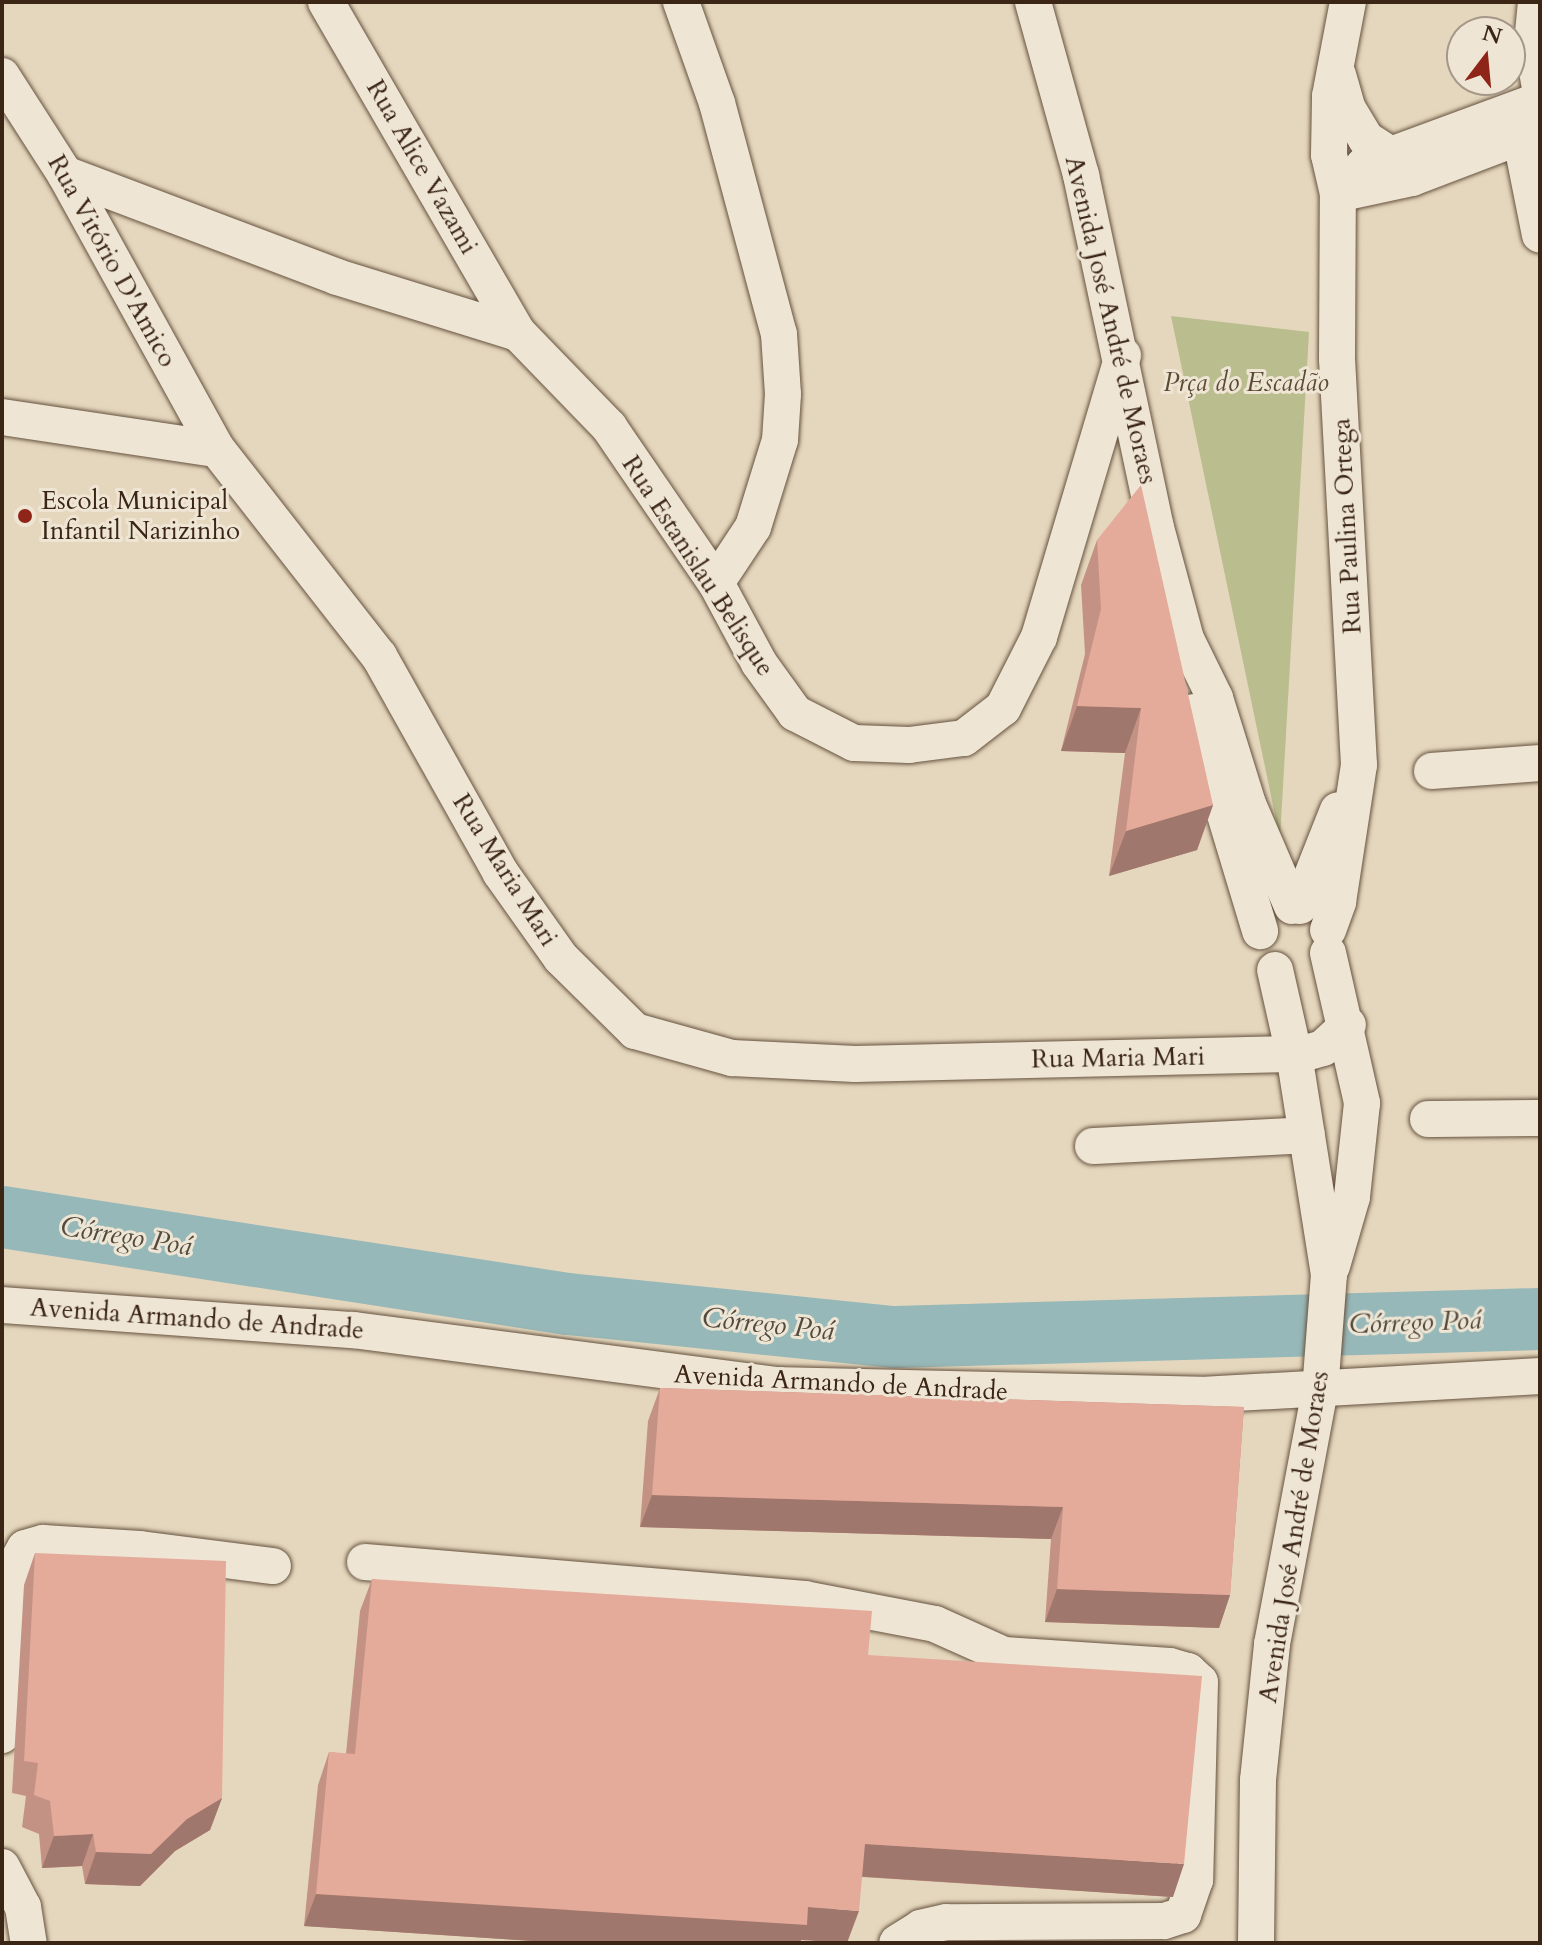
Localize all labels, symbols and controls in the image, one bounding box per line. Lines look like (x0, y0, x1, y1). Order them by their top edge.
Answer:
north arrow (1446, 16, 1526, 96)
text: N (1479, 18, 1505, 52)
street label: Rua Alice Vazami (359, 74, 485, 260)
street label: Rua Vitório D'Amico (41, 149, 183, 373)
street label: Avenida José André de Moraes (1058, 153, 1164, 487)
park label: Prça do Escadão (1163, 367, 1329, 399)
street label: Rua Paulina Ortega (1326, 417, 1368, 635)
street label: Rua Estanislau Belisque (615, 450, 781, 682)
place label: Escola Municipal Infantil Narizinho (41, 485, 240, 546)
marker: Escola Municipal Infantil Narizinho (16, 507, 34, 525)
street label: Rua Maria Mari (446, 788, 564, 952)
street label: Rua Maria Mari (1031, 1041, 1205, 1075)
water label: Córrego Poá (58, 1209, 194, 1263)
street label: Avenida Armando de Andrade (29, 1292, 365, 1346)
water label: Córrego Poá (700, 1300, 836, 1348)
water label: Córrego Poá (1348, 1303, 1482, 1341)
street label: Avenida Armando de Andrade (673, 1359, 1009, 1407)
street label: Avenida José André de Moraes (1252, 1369, 1336, 1705)

